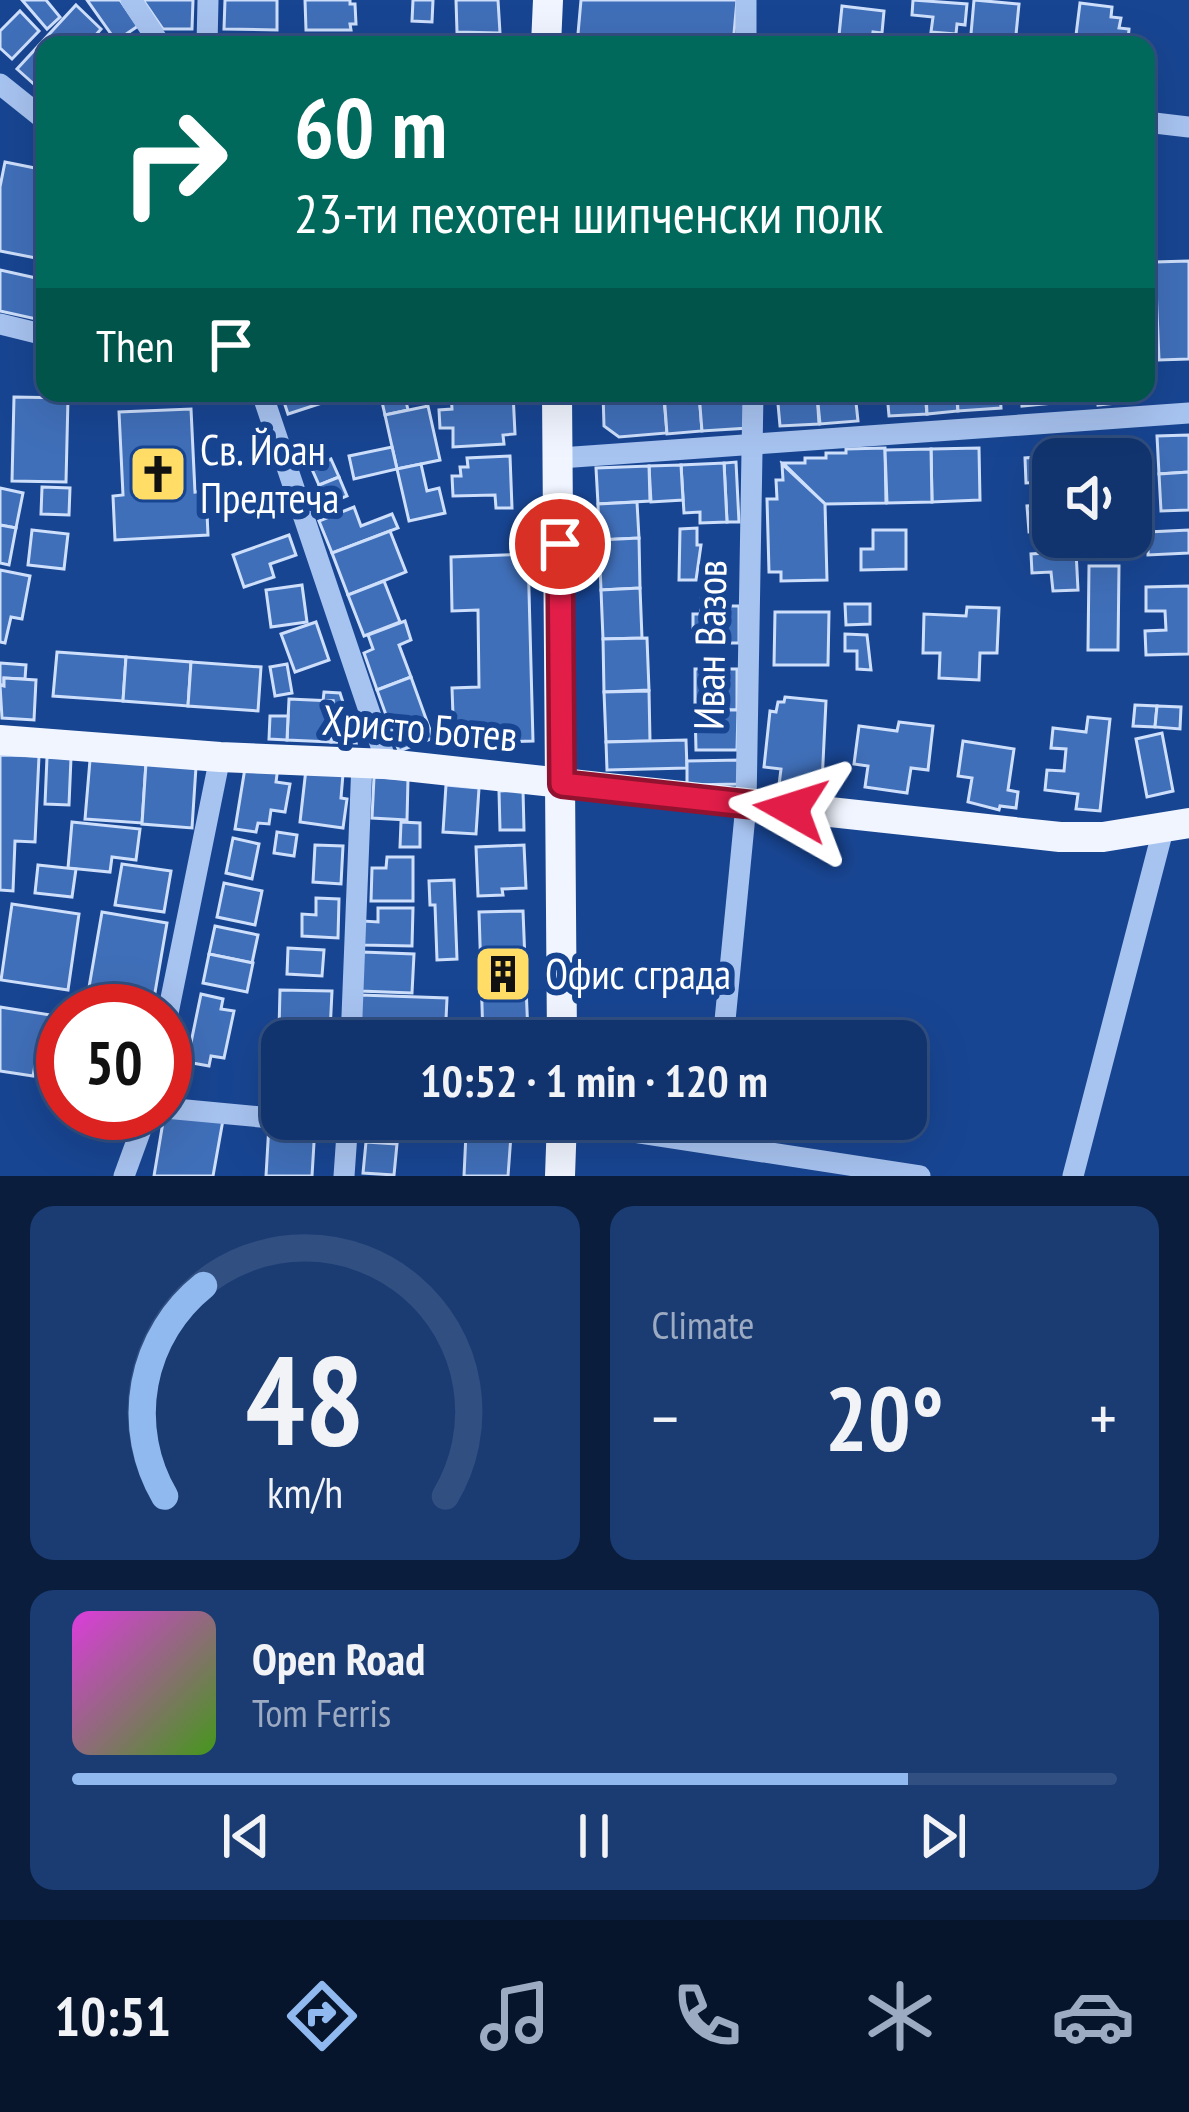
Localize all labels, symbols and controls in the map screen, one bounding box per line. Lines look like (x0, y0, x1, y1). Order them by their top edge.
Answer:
text: 60 m (294, 72, 447, 181)
icon: right (96, 84, 252, 240)
text: 23-ти пехотен шипченски полк (294, 178, 883, 248)
icon: arrive (198, 312, 264, 378)
text: Then (96, 316, 174, 374)
place label: Св. Йоан Предтеча (200, 422, 339, 525)
map controls (1032, 438, 1152, 558)
button: sound (1032, 438, 1152, 558)
church icon: Св. Йоан Предтеча (127, 443, 189, 505)
pin (509, 493, 611, 595)
icon: arrive (527, 511, 593, 577)
street label: Иван Вазов (681, 559, 738, 731)
street label: Христо Ботев (320, 692, 520, 763)
position arrow (728, 746, 854, 872)
building icon: Офис сграда (472, 943, 534, 1005)
place label: Офис сграда (545, 946, 731, 1001)
speed limit sign: 50 (36, 984, 192, 1140)
text: 10:52 · 1 min · 120 m (420, 1051, 768, 1109)
text: Climate (652, 1299, 754, 1350)
text: 48 (245, 1318, 364, 1479)
text: 20° (825, 1359, 944, 1476)
text: − (652, 1375, 679, 1460)
text: + (1090, 1375, 1117, 1460)
text: km/h (267, 1464, 343, 1520)
text: Open Road (252, 1629, 425, 1687)
text: Tom Ferris (252, 1687, 391, 1738)
icon: previous (213, 1803, 279, 1869)
icon: pause (561, 1803, 627, 1869)
icon: next (910, 1803, 976, 1869)
icon: directions (280, 1974, 364, 2058)
icon: music (473, 1974, 557, 2058)
icon: phone (665, 1974, 749, 2058)
icon: climate (858, 1974, 942, 2058)
icon: car (1051, 1974, 1135, 2058)
text: 10:51 (54, 1981, 171, 2051)

